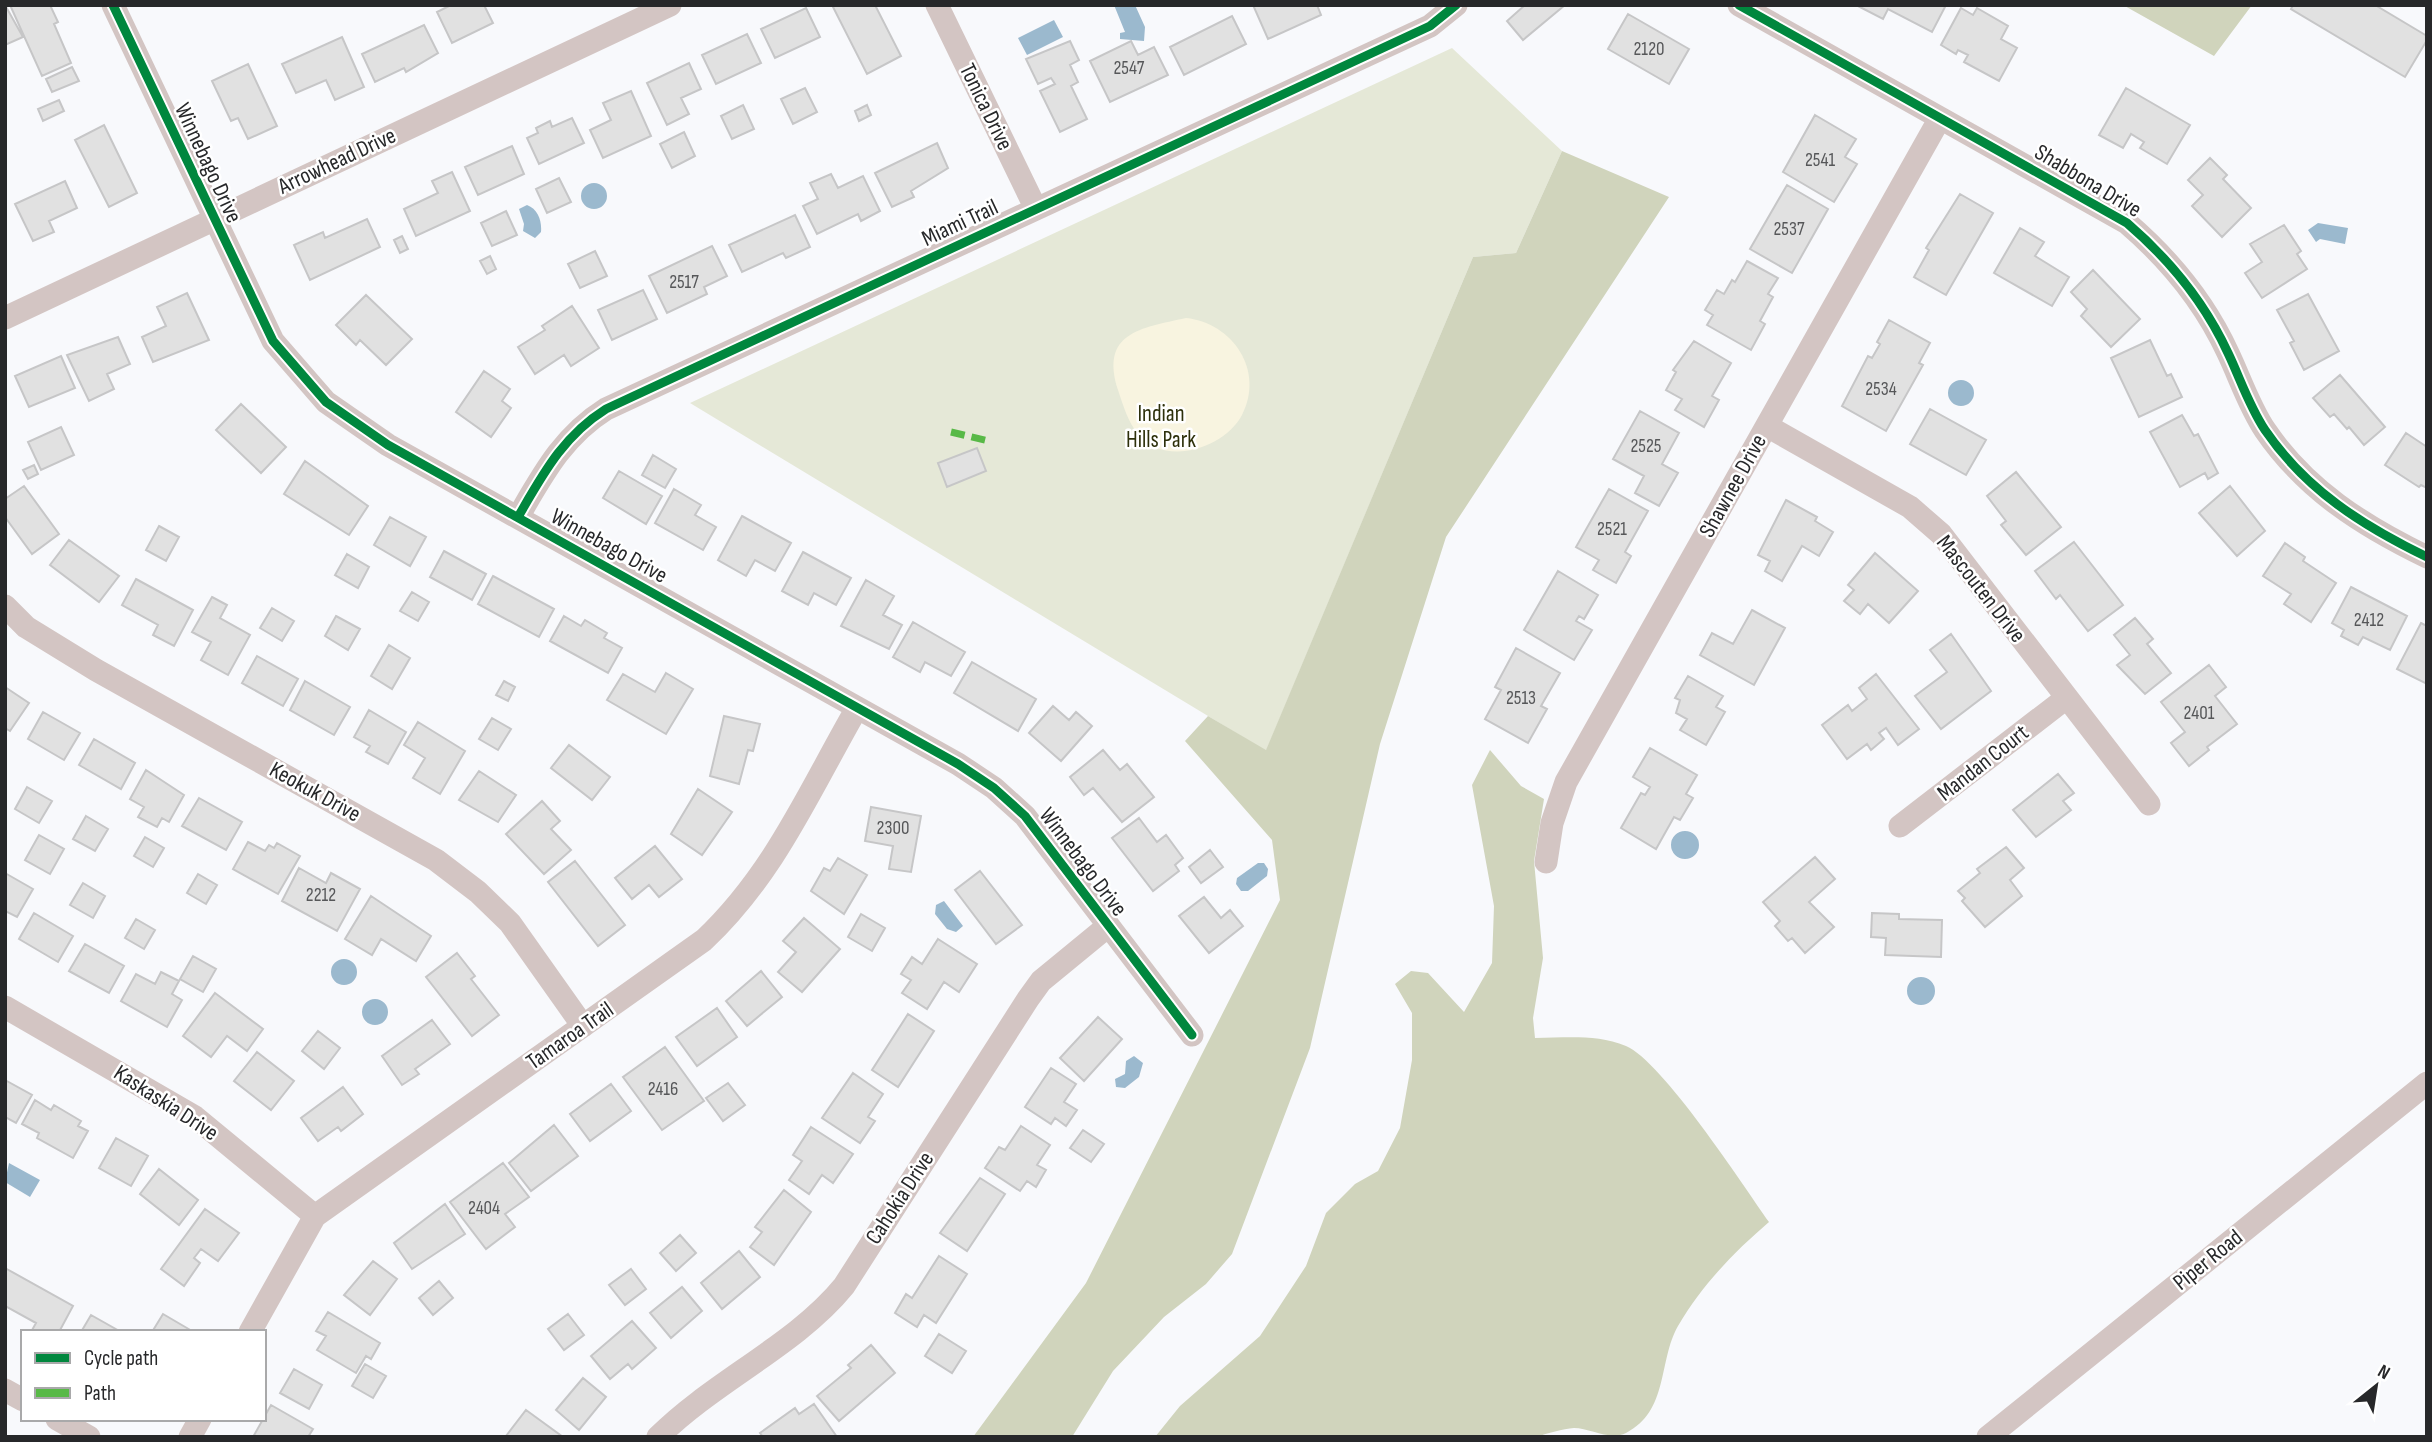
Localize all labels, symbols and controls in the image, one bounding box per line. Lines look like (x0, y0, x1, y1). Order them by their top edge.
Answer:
house number: 2120 (1633, 38, 1665, 61)
house number: 2547 (1114, 57, 1145, 80)
street label: Tonica Drive (953, 59, 1019, 155)
street label: Winnebago Drive (168, 99, 248, 227)
street label: Arrowhead Drive (273, 122, 400, 201)
street label: Shabbona Drive (2029, 138, 2147, 224)
house number: 2541 (1805, 149, 1835, 172)
street label: Miami Trail (917, 193, 1003, 253)
house number: 2537 (1773, 218, 1805, 241)
house number: 2517 (669, 271, 699, 294)
house number: 2534 (1865, 378, 1897, 401)
park label: Indian Hills Park (1126, 400, 1196, 454)
street label: Shawnee Drive (1693, 430, 1773, 542)
house number: 2525 (1631, 435, 1661, 458)
street label: Winnebago Drive (546, 502, 672, 590)
house number: 2521 (1597, 518, 1627, 541)
street label: Mascouten Drive (1930, 530, 2032, 648)
house number: 2412 (2354, 609, 2384, 632)
house number: 2513 (1506, 687, 1536, 710)
house number: 2401 (2184, 702, 2215, 725)
street label: Mandan Court (1932, 719, 2034, 807)
street label: Keokuk Drive (265, 756, 365, 828)
street label: Winnebago Drive (1033, 802, 1133, 922)
house number: 2300 (877, 817, 909, 840)
house number: 2212 (306, 884, 336, 907)
street label: Tamaroa Trail (521, 996, 619, 1076)
street label: Kaskaskia Drive (108, 1059, 224, 1147)
house number: 2416 (648, 1078, 678, 1101)
street label: Cahokia Drive (860, 1146, 940, 1250)
house number: 2404 (468, 1197, 500, 1220)
street label: Piper Road (2168, 1224, 2248, 1296)
legend (21, 1330, 266, 1421)
text: Cycle path (84, 1346, 158, 1371)
north arrow (2341, 1351, 2411, 1421)
text: N (2374, 1360, 2394, 1385)
text: Path (84, 1381, 116, 1406)

